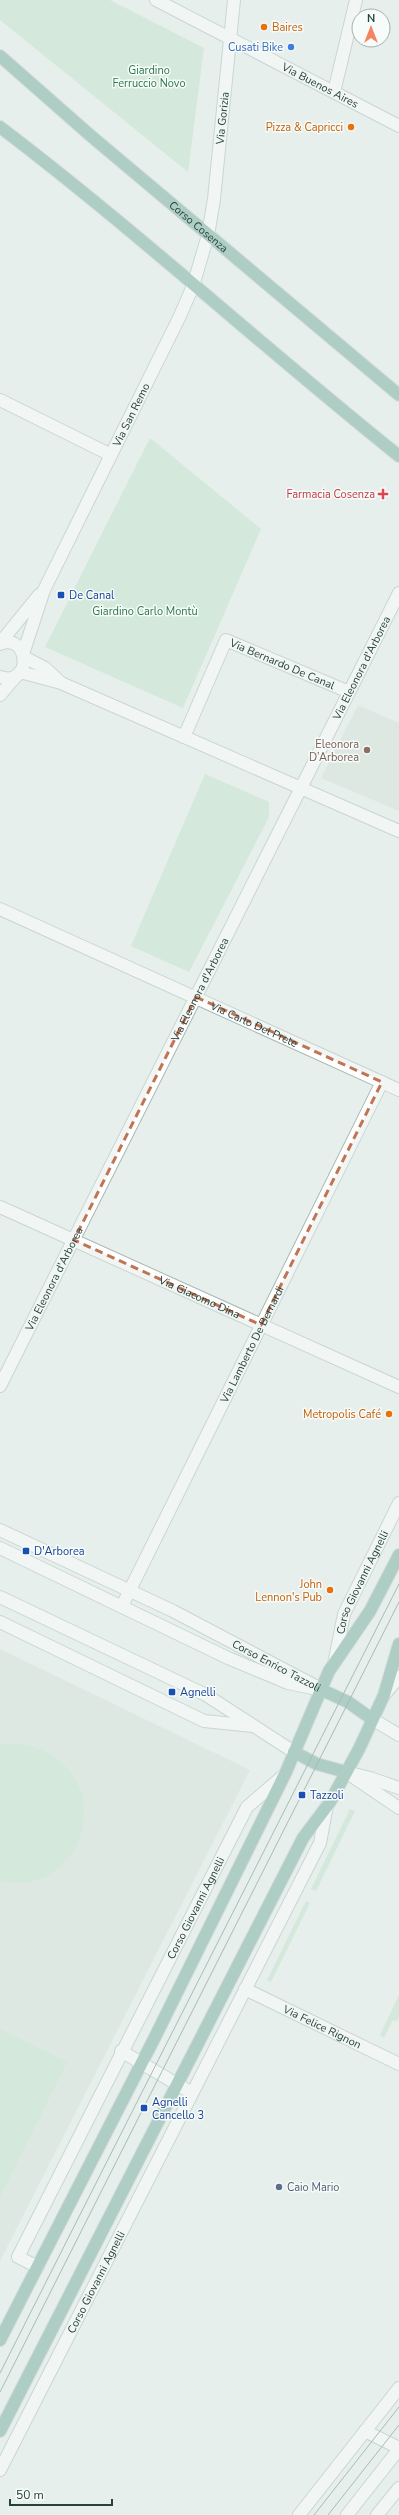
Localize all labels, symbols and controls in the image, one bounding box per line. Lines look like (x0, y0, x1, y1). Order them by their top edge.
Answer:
north arrow (351, 8, 391, 48)
text: N (367, 11, 375, 26)
place label: Baires (272, 20, 303, 35)
marker: Baires (259, 22, 269, 32)
place label: Cusati Bike (228, 40, 283, 55)
marker: Cusati Bike (286, 42, 296, 52)
street label: Via Buenos Aires (278, 59, 361, 111)
park label: Giardino Ferruccio Novo (112, 63, 186, 91)
street label: Via Gorizia (212, 91, 232, 146)
place label: Pizza & Capricci (266, 120, 343, 135)
marker: Pizza & Capricci (346, 122, 356, 132)
street label: Corso Cosenza (166, 197, 232, 256)
street label: Via San Remo (108, 380, 153, 450)
place label: Farmacia Cosenza (286, 487, 375, 502)
marker: Farmacia Cosenza (378, 489, 388, 499)
place label: De Canal (69, 588, 115, 603)
marker: De Canal (56, 590, 66, 600)
park label: Giardino Carlo Montù (92, 604, 198, 619)
street label: Via Eleonora d'Arborea (329, 613, 394, 723)
street label: Via Bernardo De Canal (227, 635, 338, 693)
place label: Eleonora D’Arborea (309, 737, 359, 765)
marker: Eleonora D’Arborea (362, 745, 372, 755)
street label: Via Eleonora d'Arborea (167, 935, 232, 1045)
street label: Via Carlo Del Prete (207, 998, 300, 1051)
street label: Via Eleonora d'Arborea (21, 1224, 86, 1334)
street label: Via Giacomo Dina (156, 1272, 243, 1322)
street label: Via Lamberto De Bernardi (216, 1284, 287, 1406)
place label: Metropolis Café (303, 1407, 381, 1422)
marker: Metropolis Café (384, 1409, 394, 1419)
street label: Corso Giovanni Agnelli (333, 1528, 392, 1635)
place label: D'Arborea (34, 1544, 85, 1559)
marker: D'Arborea (21, 1546, 31, 1556)
place label: John Lennon's Pub (255, 1577, 322, 1605)
marker: John Lennon's Pub (325, 1585, 335, 1595)
street label: Corso Enrico Tazzoli (230, 1636, 323, 1695)
place label: Agnelli (180, 1685, 216, 1700)
marker: Agnelli (167, 1687, 177, 1697)
place label: Tazzoli (310, 1788, 344, 1803)
marker: Tazzoli (297, 1790, 307, 1800)
street label: Corso Giovanni Agnelli (163, 1854, 228, 1962)
street label: Via Felice Rignon (280, 2001, 364, 2052)
place label: Agnelli Cancello 3 (152, 2095, 204, 2123)
marker: Agnelli Cancello 3 (139, 2103, 149, 2113)
place label: Caio Mario (287, 2180, 339, 2195)
marker: Caio Mario (274, 2182, 284, 2192)
street label: Corso Giovanni Agnelli (64, 2228, 128, 2336)
scale bar (10, 2481, 112, 2507)
text: 50 m (16, 2487, 44, 2503)

